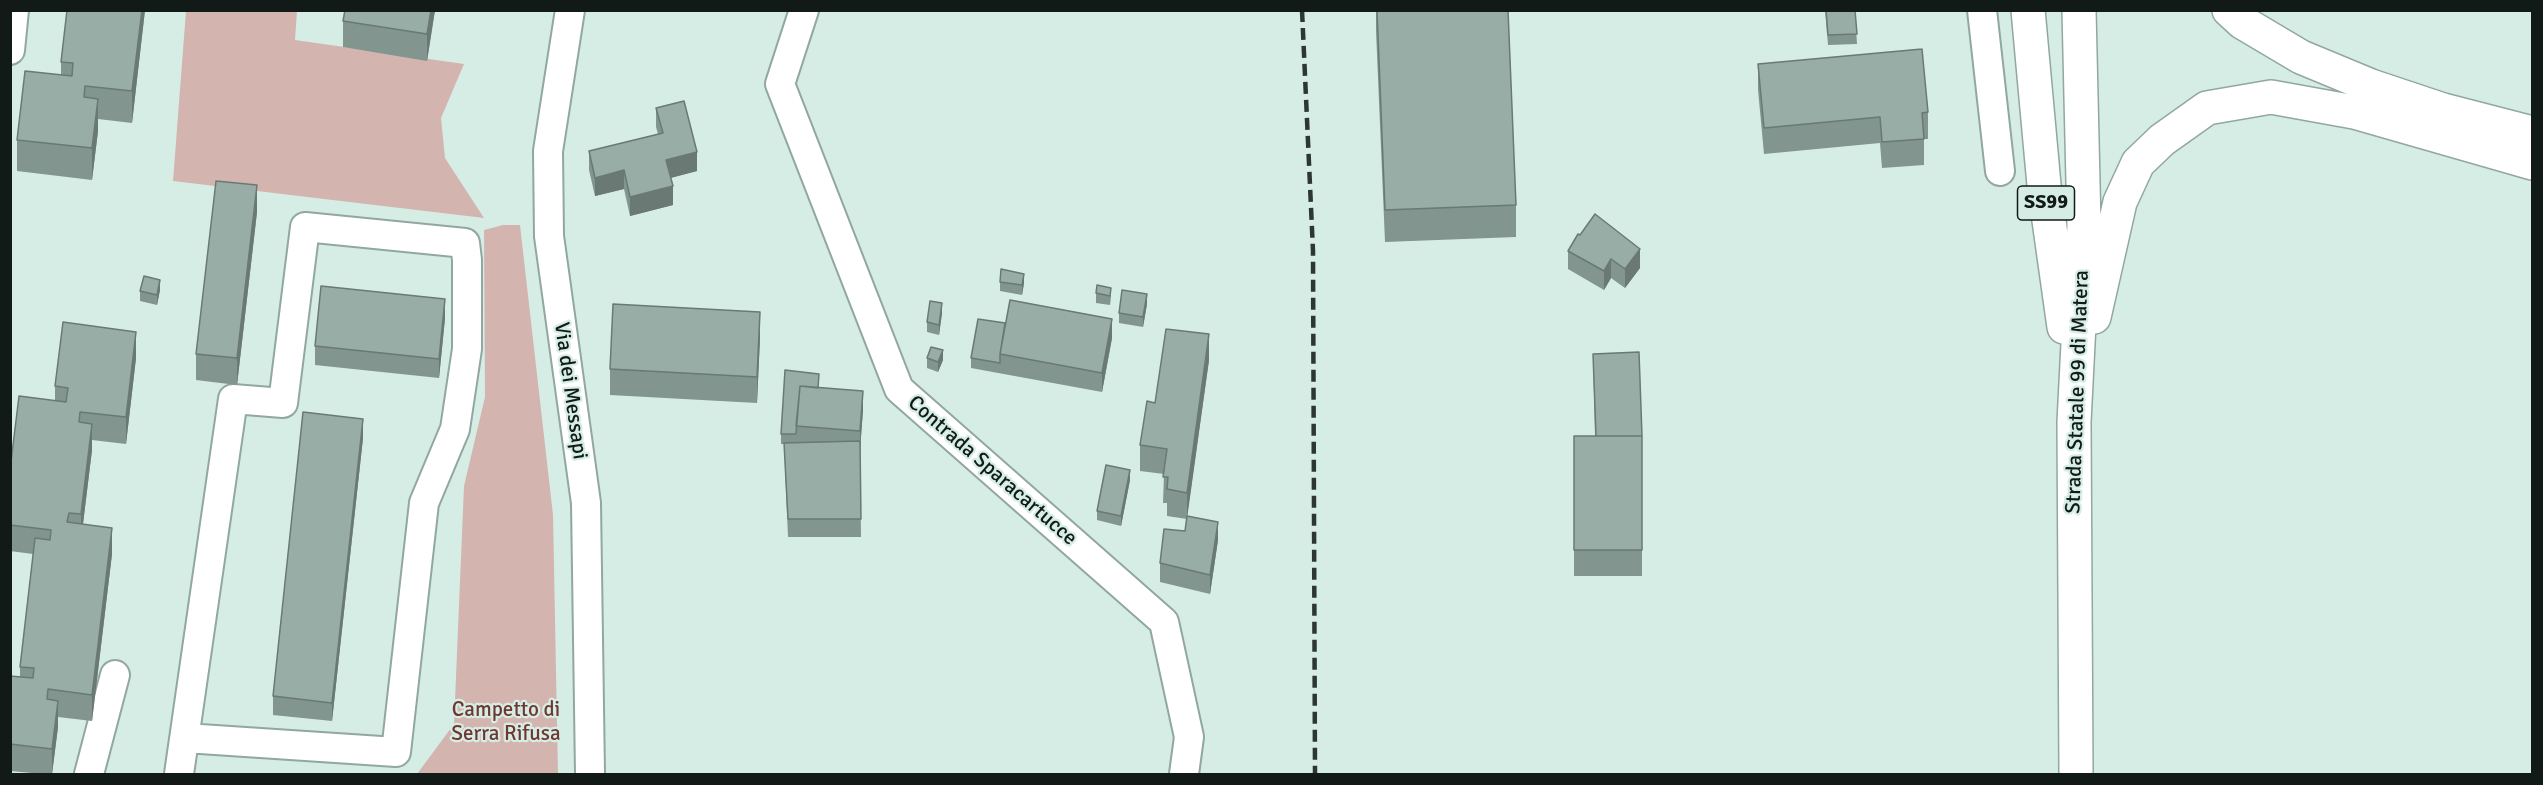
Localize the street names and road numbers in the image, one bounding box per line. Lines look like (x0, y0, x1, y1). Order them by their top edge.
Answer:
road number: SS99 (2018, 186, 2074, 220)
street label: Strada Statale 99 di Matera (2061, 270, 2095, 514)
street label: Via dei Messapi (548, 321, 592, 461)
street label: Contrada Sparacartucce (902, 391, 1082, 551)

